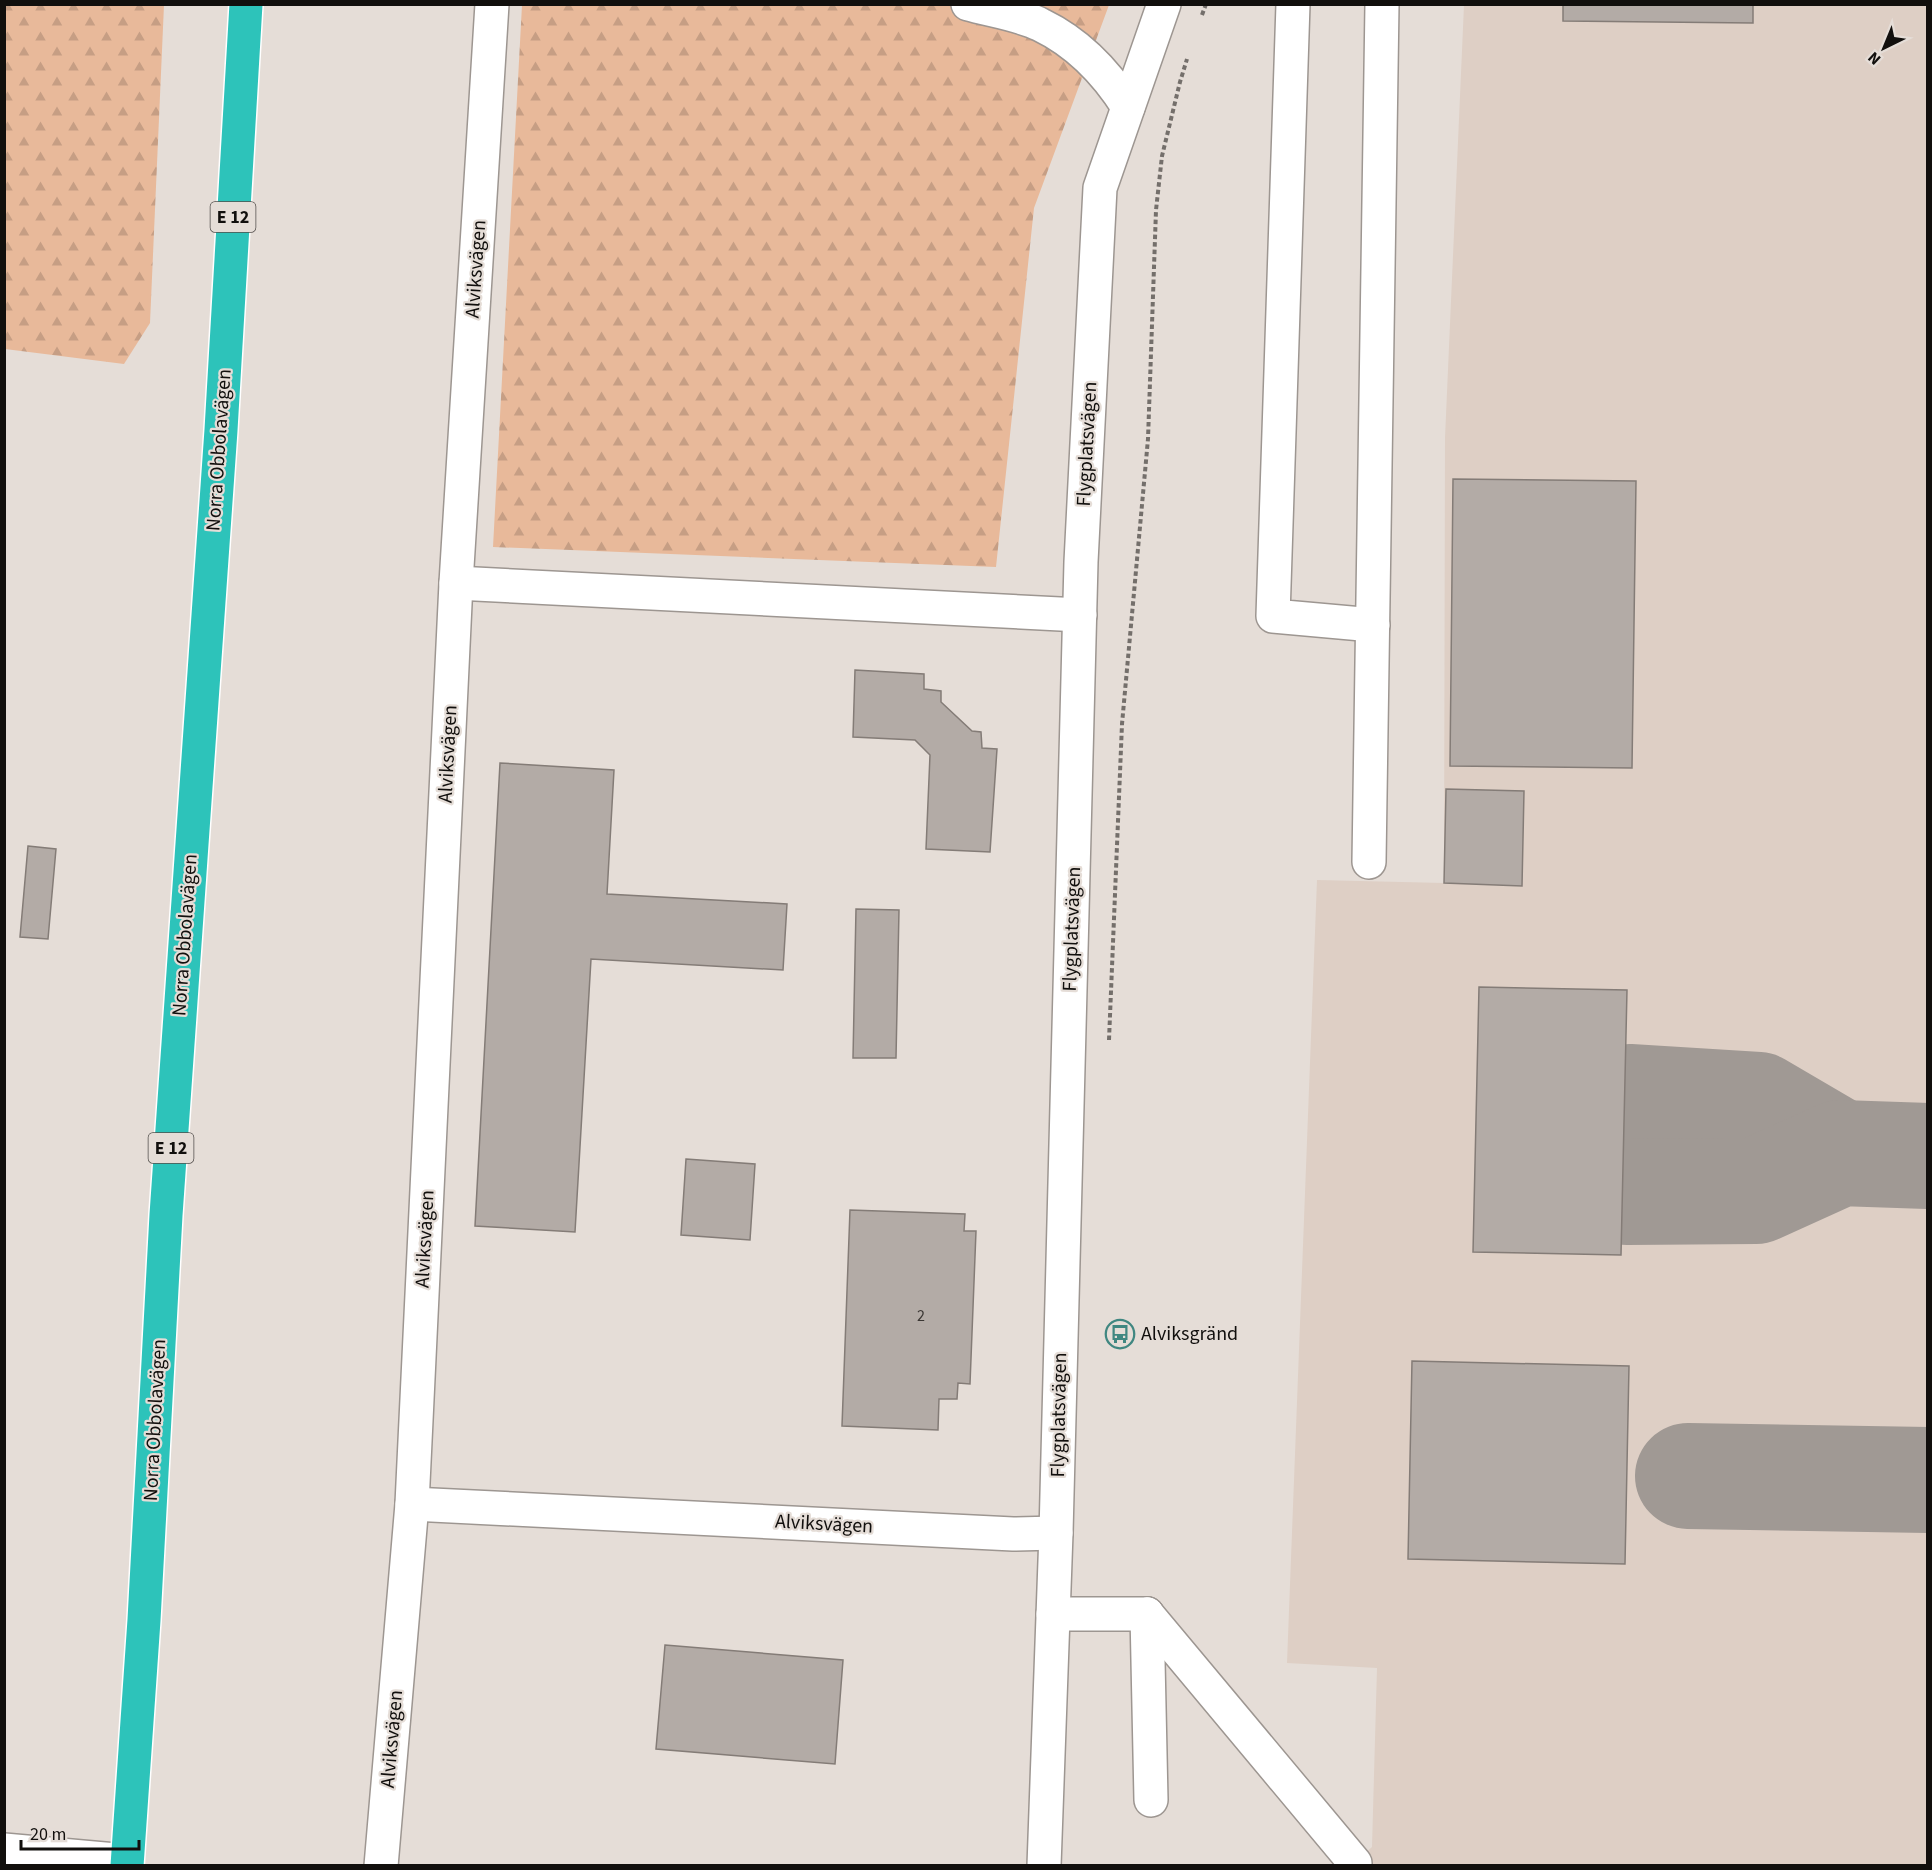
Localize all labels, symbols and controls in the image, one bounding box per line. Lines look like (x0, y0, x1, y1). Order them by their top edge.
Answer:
north arrow (1854, 18, 1914, 78)
text: N (1863, 47, 1886, 70)
road number: E 12 (210, 202, 256, 232)
street label: Alviksvägen (459, 219, 493, 319)
street label: Norra Obbolavägen (199, 368, 239, 532)
street label: Flygplatsvägen (1070, 381, 1104, 507)
street label: Alviksvägen (431, 704, 465, 804)
street label: Norra Obbolavägen (165, 853, 205, 1017)
street label: Flygplatsvägen (1056, 866, 1088, 992)
road number: E 12 (148, 1133, 194, 1163)
street label: Alviksvägen (408, 1189, 442, 1289)
house number: 2 (917, 1305, 925, 1327)
bus stop icon: Alviksgränd (1104, 1318, 1136, 1350)
place label: Alviksgränd (1141, 1320, 1238, 1348)
street label: Norra Obbolavägen (137, 1338, 173, 1502)
street label: Flygplatsvägen (1044, 1352, 1074, 1478)
street label: Alviksvägen (774, 1507, 874, 1541)
street label: Alviksvägen (374, 1689, 410, 1789)
scale bar (21, 1813, 140, 1851)
text: 20 m (30, 1822, 66, 1847)

